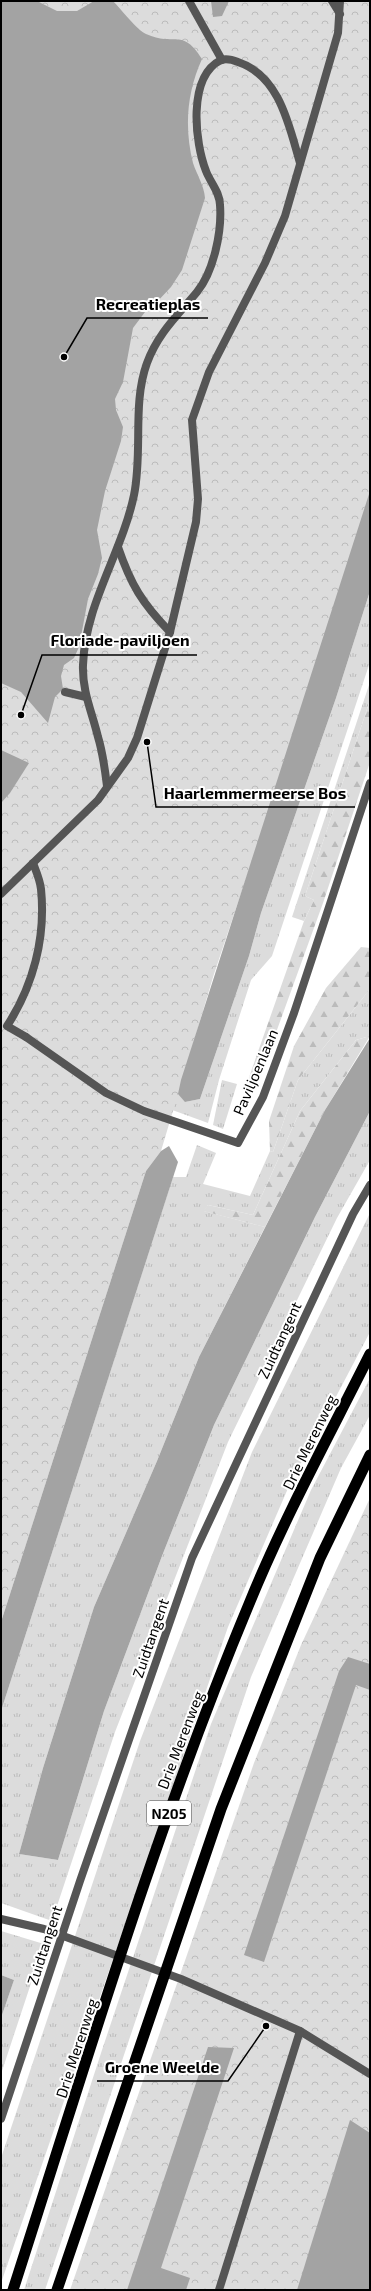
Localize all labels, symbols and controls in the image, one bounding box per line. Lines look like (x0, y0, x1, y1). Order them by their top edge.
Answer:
callout: Recreatieplas (87, 290, 208, 318)
text: Recreatieplas (96, 294, 200, 313)
callout: Floriade-paviljoen (42, 627, 197, 655)
text: Floriade-paviljoen (50, 630, 190, 649)
callout: Haarlemmermeerse Bos (156, 779, 355, 807)
text: Haarlemmermeerse Bos (164, 783, 346, 802)
street label: Paviljoenlaan (229, 1026, 282, 1118)
street label: Zuidtangent (253, 1298, 305, 1381)
street label: Drie Merenweg (278, 1391, 340, 1493)
street label: Zuidtangent (128, 1596, 172, 1680)
street label: Drie Merenweg (153, 1688, 207, 1792)
road number: N205 (147, 1801, 191, 1825)
street label: Zuidtangent (23, 1903, 65, 1987)
street label: Drie Merenweg (51, 1995, 101, 2100)
callout: Groene Weelde (97, 2053, 228, 2081)
text: Groene Weelde (105, 2057, 219, 2076)

